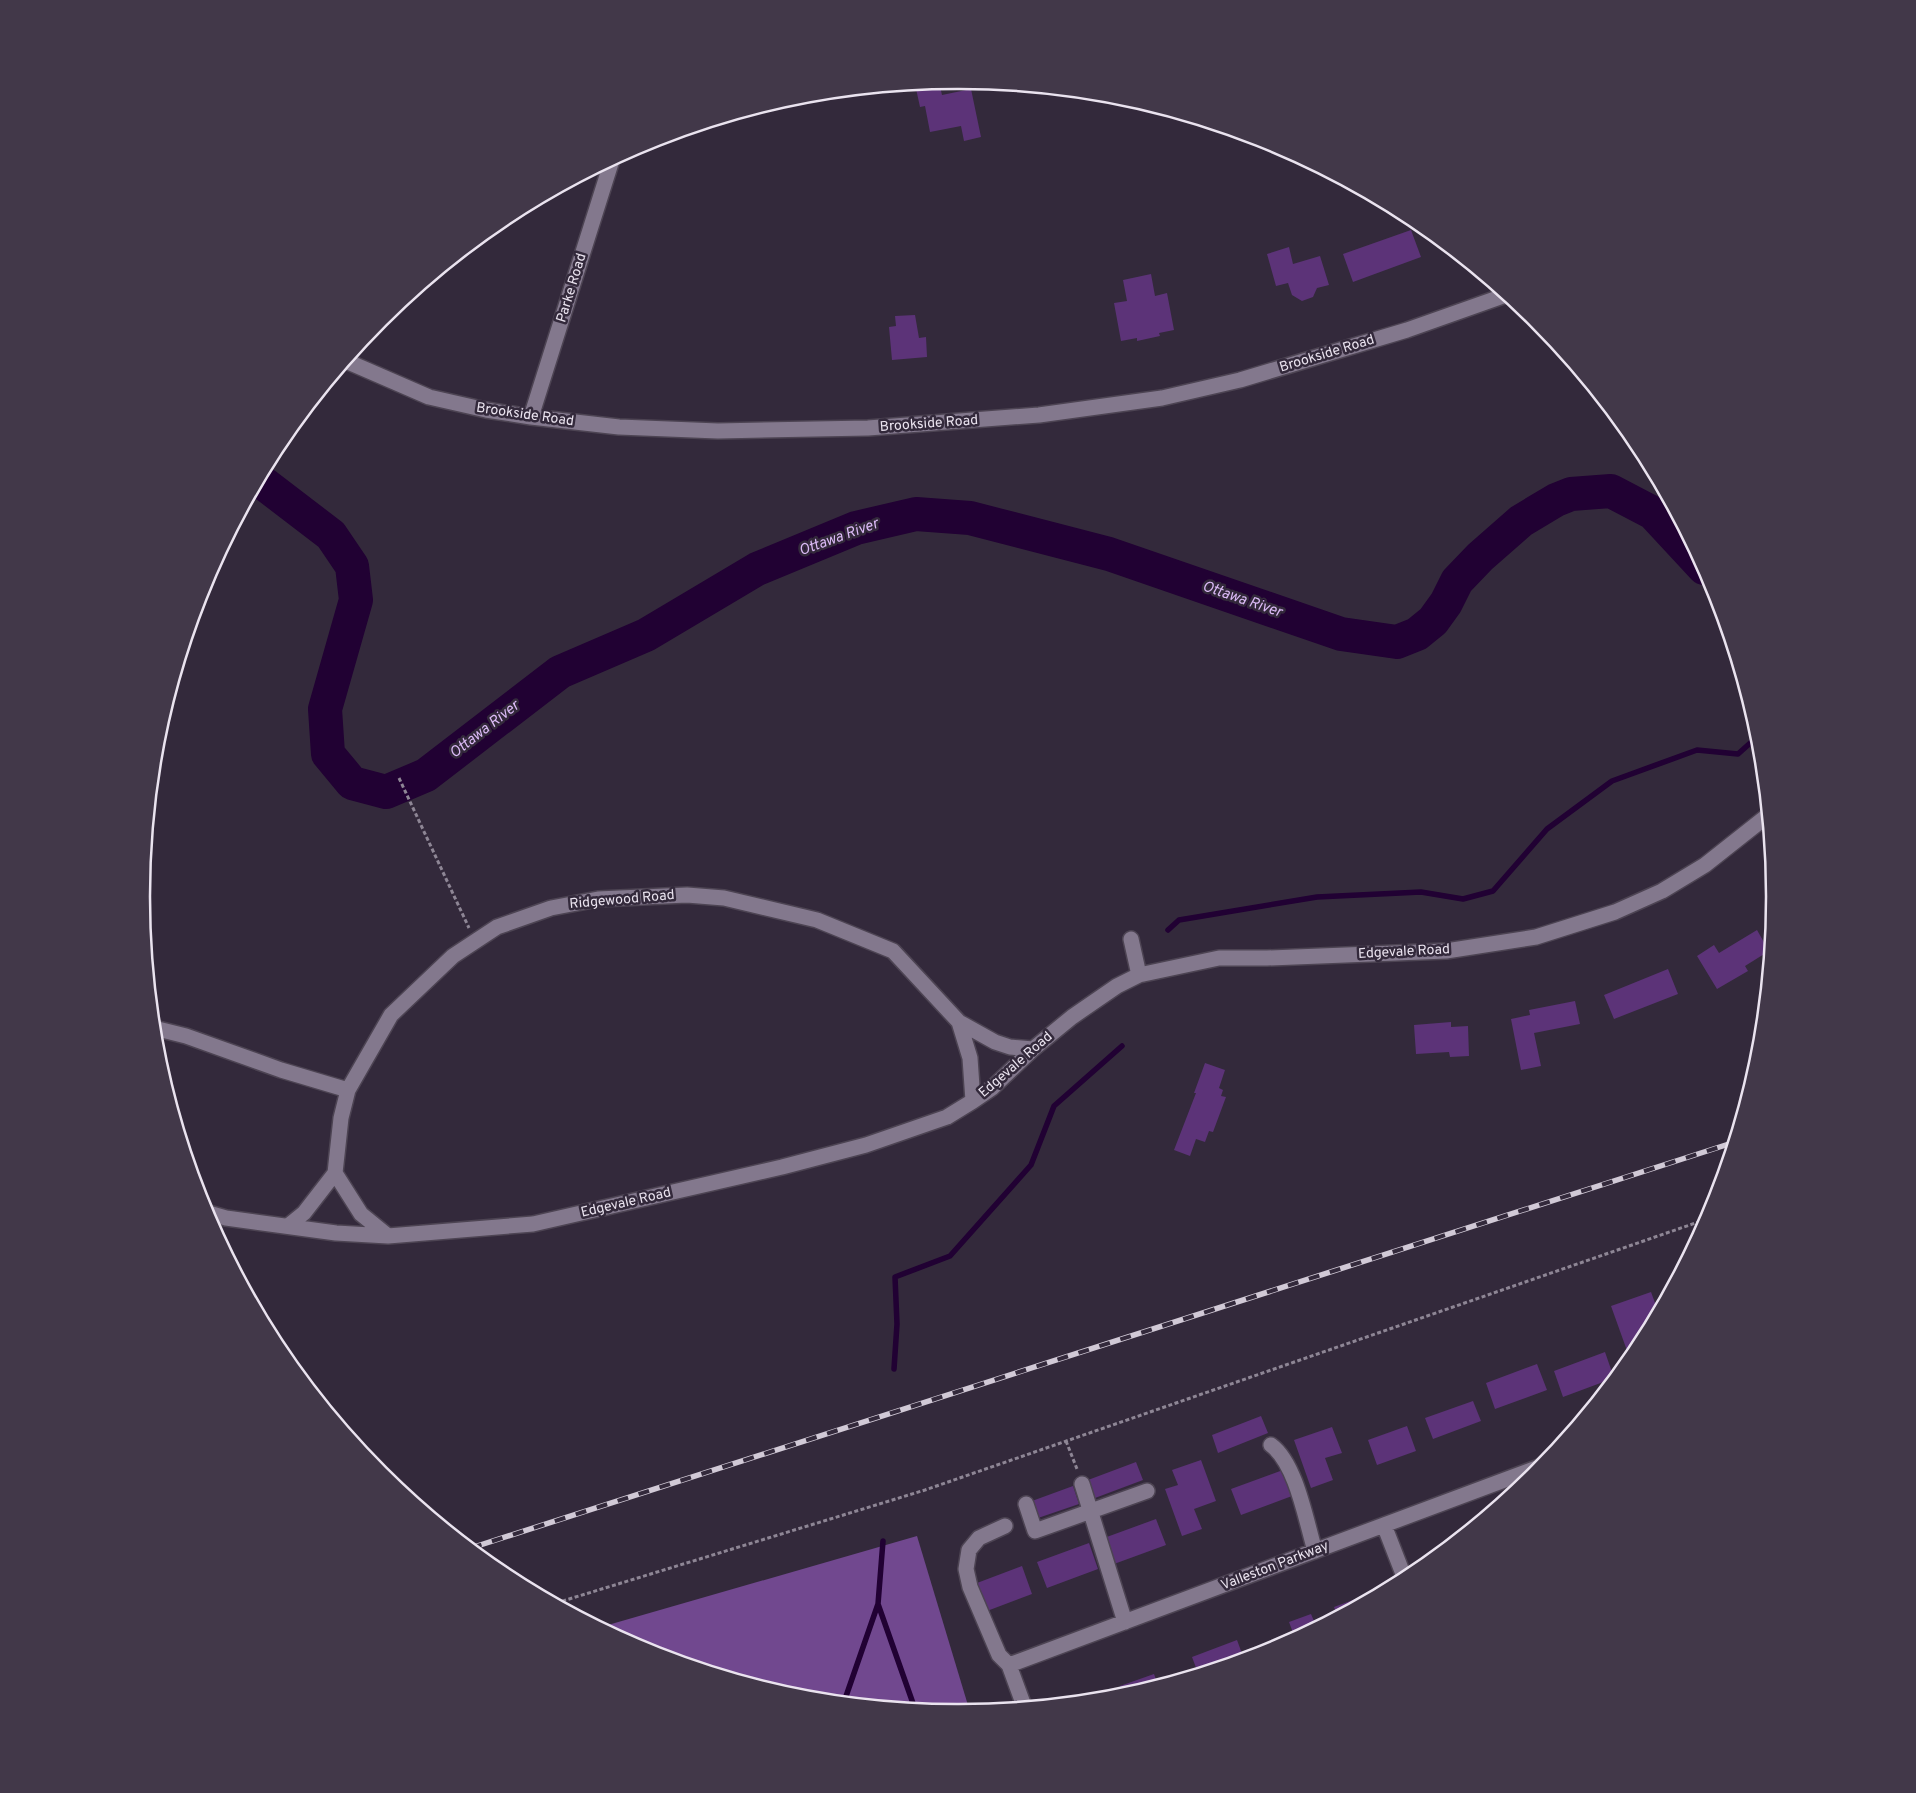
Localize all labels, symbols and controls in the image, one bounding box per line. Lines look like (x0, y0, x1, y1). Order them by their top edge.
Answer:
street label: Parke Road (553, 251, 591, 325)
street label: Brookside Road (1277, 331, 1377, 377)
street label: Brookside Road (475, 400, 575, 430)
street label: Brookside Road (879, 412, 979, 436)
water label: Ottawa River (797, 514, 883, 561)
water label: Ottawa River (1200, 577, 1286, 623)
water label: Ottawa River (446, 696, 525, 763)
street label: Ridgewood Road (569, 887, 675, 913)
street label: Edgevale Road (1358, 941, 1450, 963)
street label: Edgevale Road (976, 1028, 1056, 1102)
street label: Edgevale Road (579, 1184, 673, 1222)
street label: Valleston Parkway (1219, 1538, 1331, 1594)

